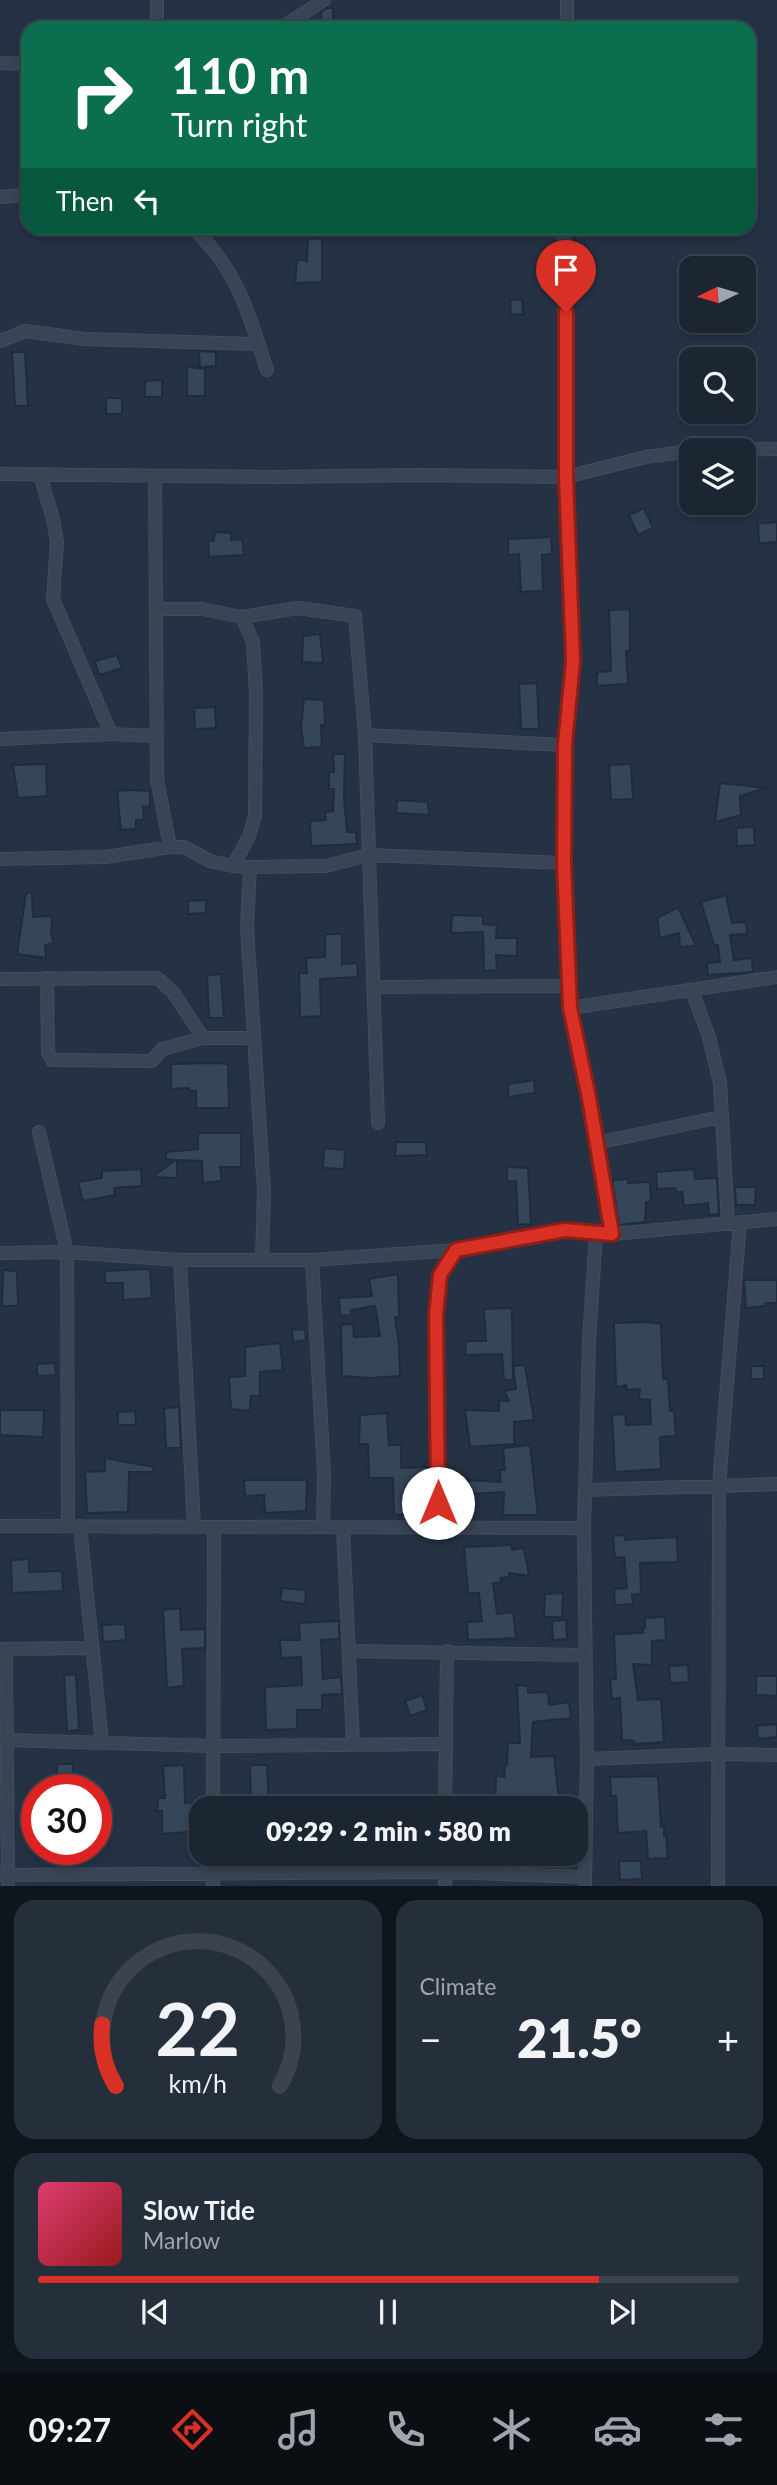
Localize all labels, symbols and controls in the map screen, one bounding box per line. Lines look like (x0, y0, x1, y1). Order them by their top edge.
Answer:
text: 110 m (171, 46, 309, 104)
icon: right (56, 49, 147, 140)
text: Turn right (171, 105, 307, 144)
icon: left (128, 182, 166, 220)
text: Then (56, 185, 114, 217)
pin (536, 240, 596, 312)
icon: arrive (547, 251, 585, 289)
north arrow (679, 256, 756, 332)
map controls (679, 256, 756, 515)
button: search (679, 347, 756, 424)
button: layers (679, 438, 756, 515)
position arrow (401, 1466, 475, 1540)
speed limit sign: 30 (21, 1774, 112, 1865)
text: 09:29 · 2 min · 580 m (266, 1815, 511, 1847)
text: Climate (420, 1972, 496, 2000)
text: 22 (156, 1984, 240, 2072)
text: 21.5° (517, 2007, 642, 2069)
text: − (420, 2016, 442, 2062)
text: + (717, 2016, 739, 2062)
text: km/h (168, 2067, 227, 2097)
text: Slow Tide (143, 2194, 255, 2226)
text: Marlow (143, 2226, 220, 2254)
icon: previous (136, 2293, 174, 2331)
icon: pause (369, 2293, 407, 2331)
icon: next (603, 2293, 641, 2331)
icon: directions (168, 2405, 217, 2454)
icon: music (274, 2405, 323, 2454)
icon: phone (381, 2405, 430, 2454)
icon: climate (487, 2405, 536, 2454)
icon: car (593, 2405, 642, 2454)
icon: filters (699, 2405, 748, 2454)
text: 09:27 (29, 2410, 111, 2449)

